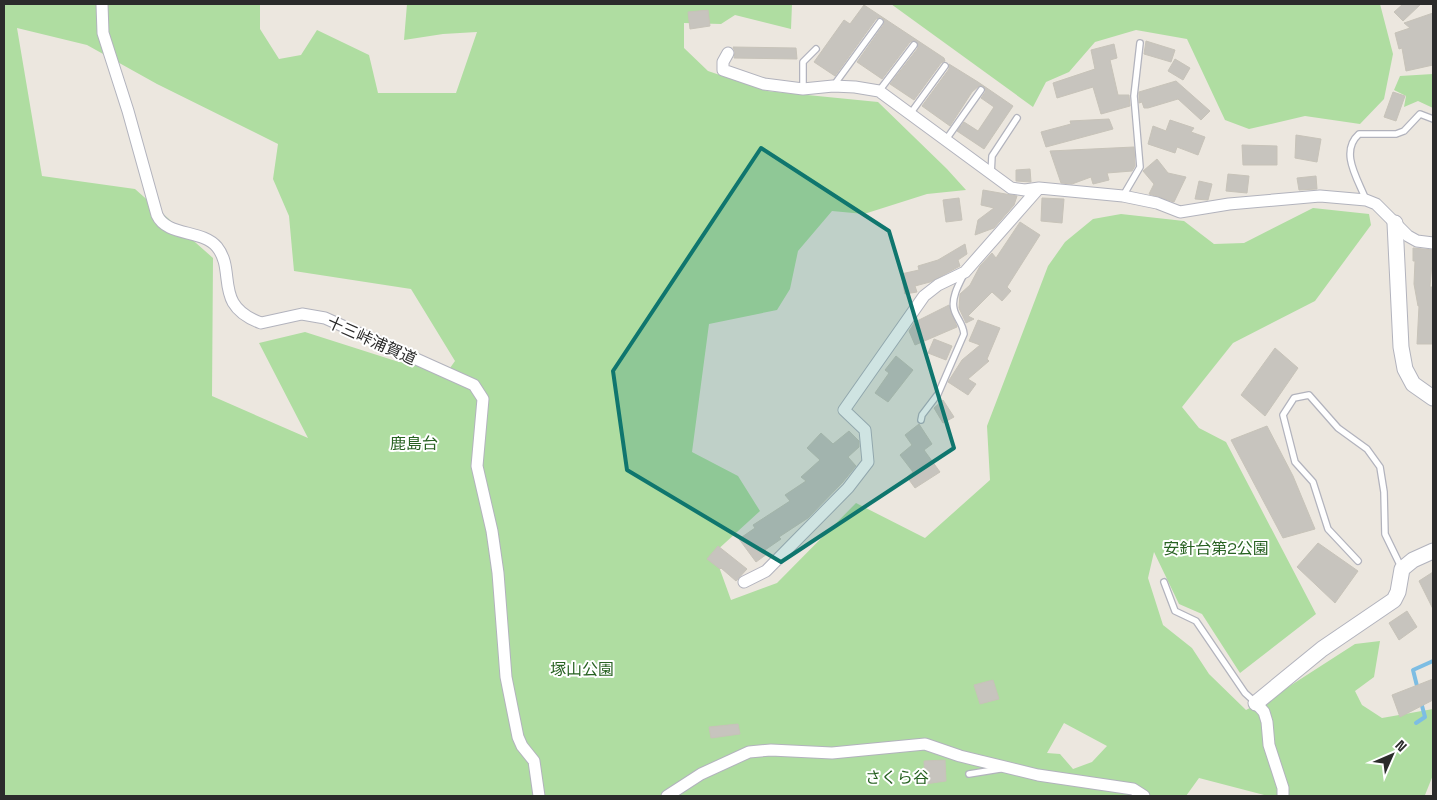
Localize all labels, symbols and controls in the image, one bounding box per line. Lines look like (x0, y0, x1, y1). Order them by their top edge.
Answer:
street label: 十三峠浦賀道 (324, 311, 420, 370)
park label: 鹿島台 (390, 433, 438, 454)
park label: 安針台第2公園 (1163, 538, 1269, 559)
park label: 塚山公園 (550, 659, 614, 680)
north arrow (1367, 730, 1417, 780)
text: N (1392, 736, 1411, 755)
park label: さくら谷 (865, 767, 929, 788)

